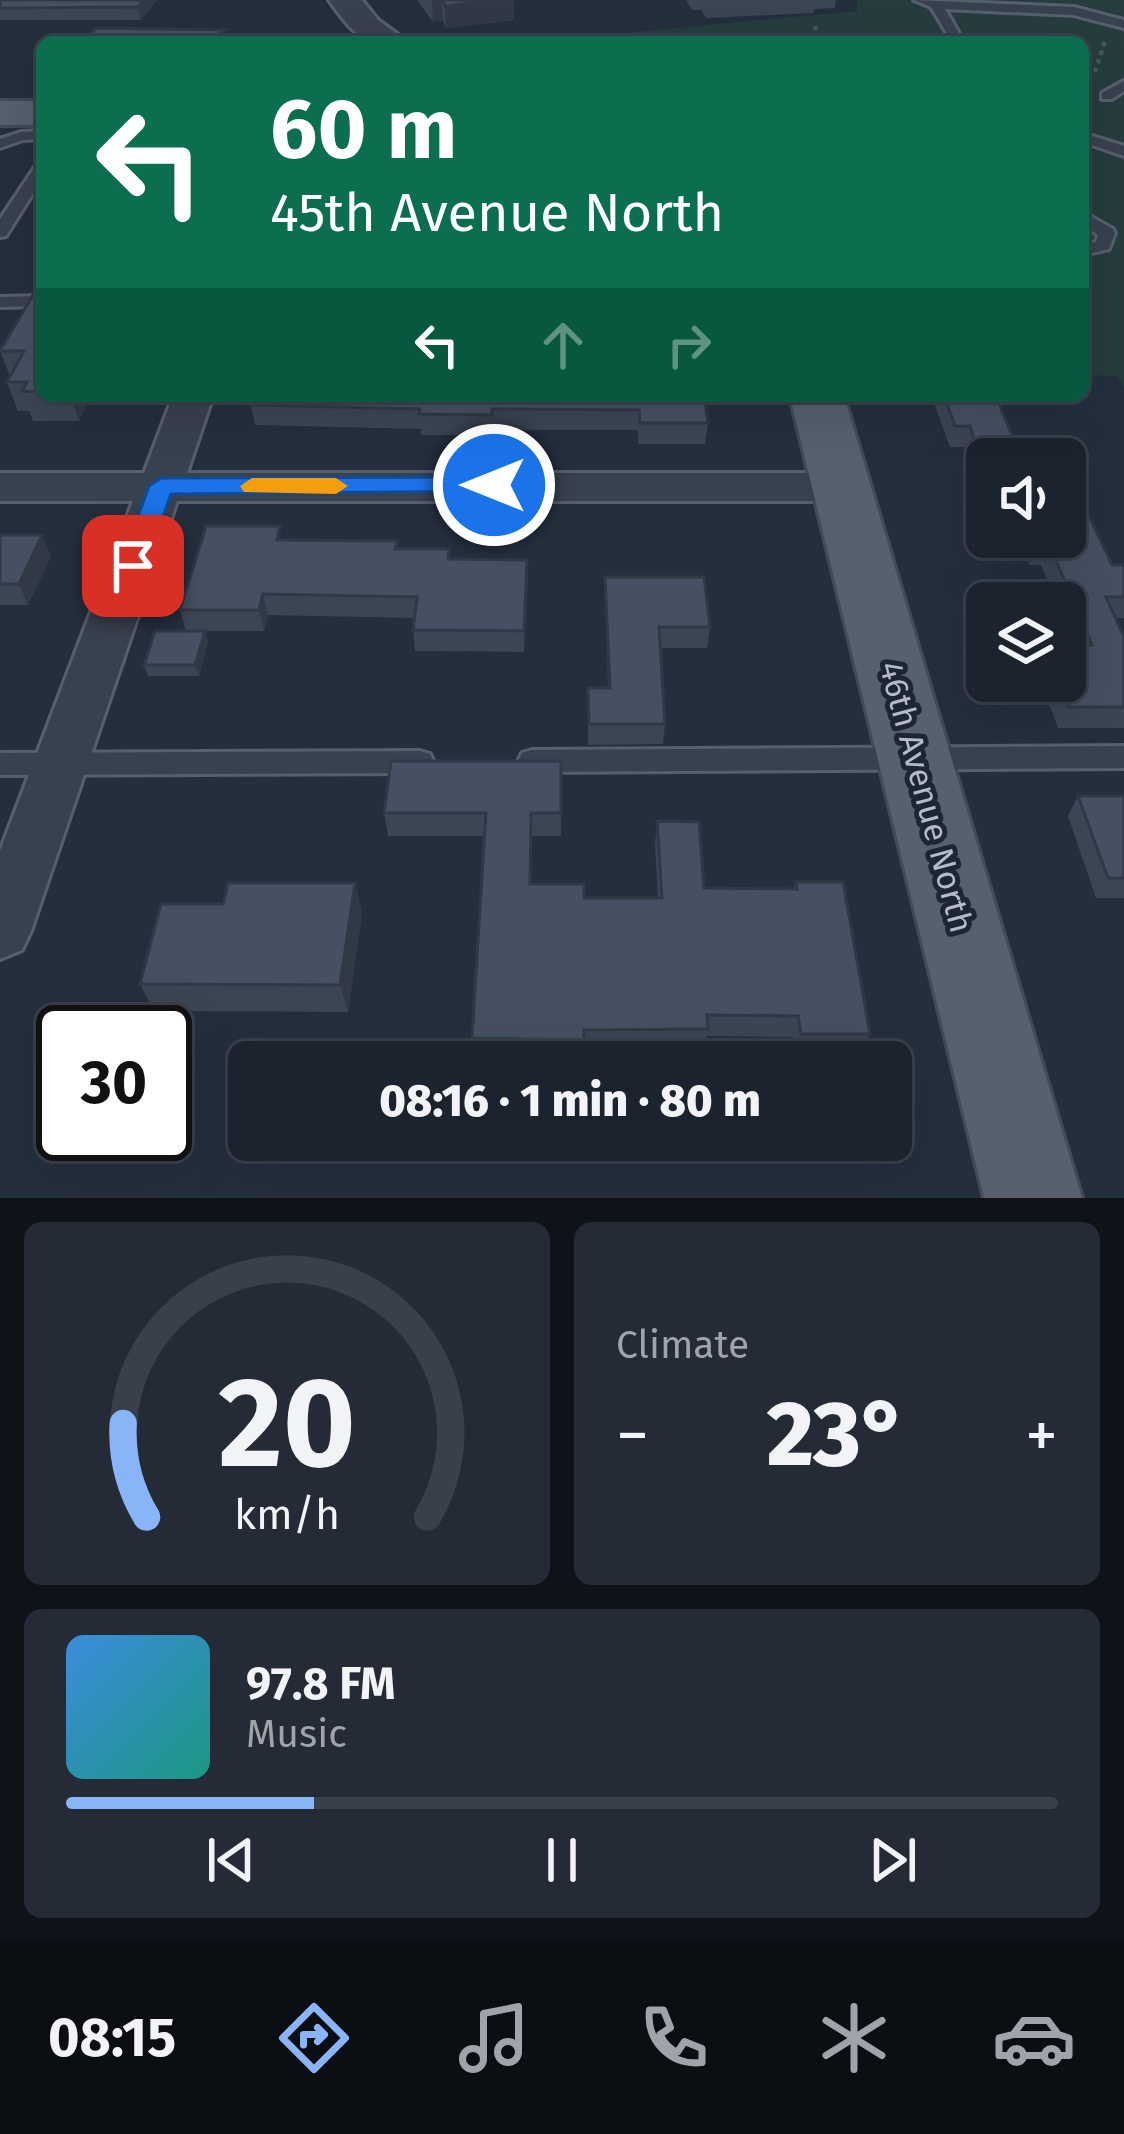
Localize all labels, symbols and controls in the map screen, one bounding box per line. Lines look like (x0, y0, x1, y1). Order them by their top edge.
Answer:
text: 60 m (270, 79, 457, 180)
icon: left (72, 84, 228, 240)
text: 45th Avenue North (270, 181, 724, 245)
icon: left (404, 312, 470, 378)
icon: ahead (530, 312, 596, 378)
icon: right (656, 312, 722, 378)
position arrow (431, 422, 557, 548)
map controls (966, 438, 1086, 702)
button: sound (966, 438, 1086, 558)
pin (82, 515, 184, 617)
icon: arrive (100, 533, 166, 599)
button: layers (966, 582, 1086, 702)
street label: 46th Avenue North (871, 657, 981, 937)
speed limit sign: 30 (36, 1005, 192, 1161)
text: 08:16 · 1 min · 80 m (379, 1074, 761, 1128)
text: Climate (616, 1322, 749, 1368)
text: 20 (218, 1349, 356, 1499)
text: 23° (767, 1381, 907, 1489)
text: − (616, 1396, 649, 1475)
text: + (1025, 1396, 1058, 1475)
text: km/h (234, 1488, 340, 1539)
text: 97.8 FM (246, 1657, 395, 1711)
text: Music (246, 1711, 347, 1757)
icon: previous (198, 1827, 264, 1893)
icon: pause (529, 1827, 595, 1893)
icon: next (860, 1827, 926, 1893)
icon: directions (272, 1996, 356, 2080)
icon: music (452, 1996, 536, 2080)
icon: phone (632, 1996, 716, 2080)
icon: climate (812, 1996, 896, 2080)
icon: car (992, 1996, 1076, 2080)
text: 08:15 (48, 2006, 176, 2070)

